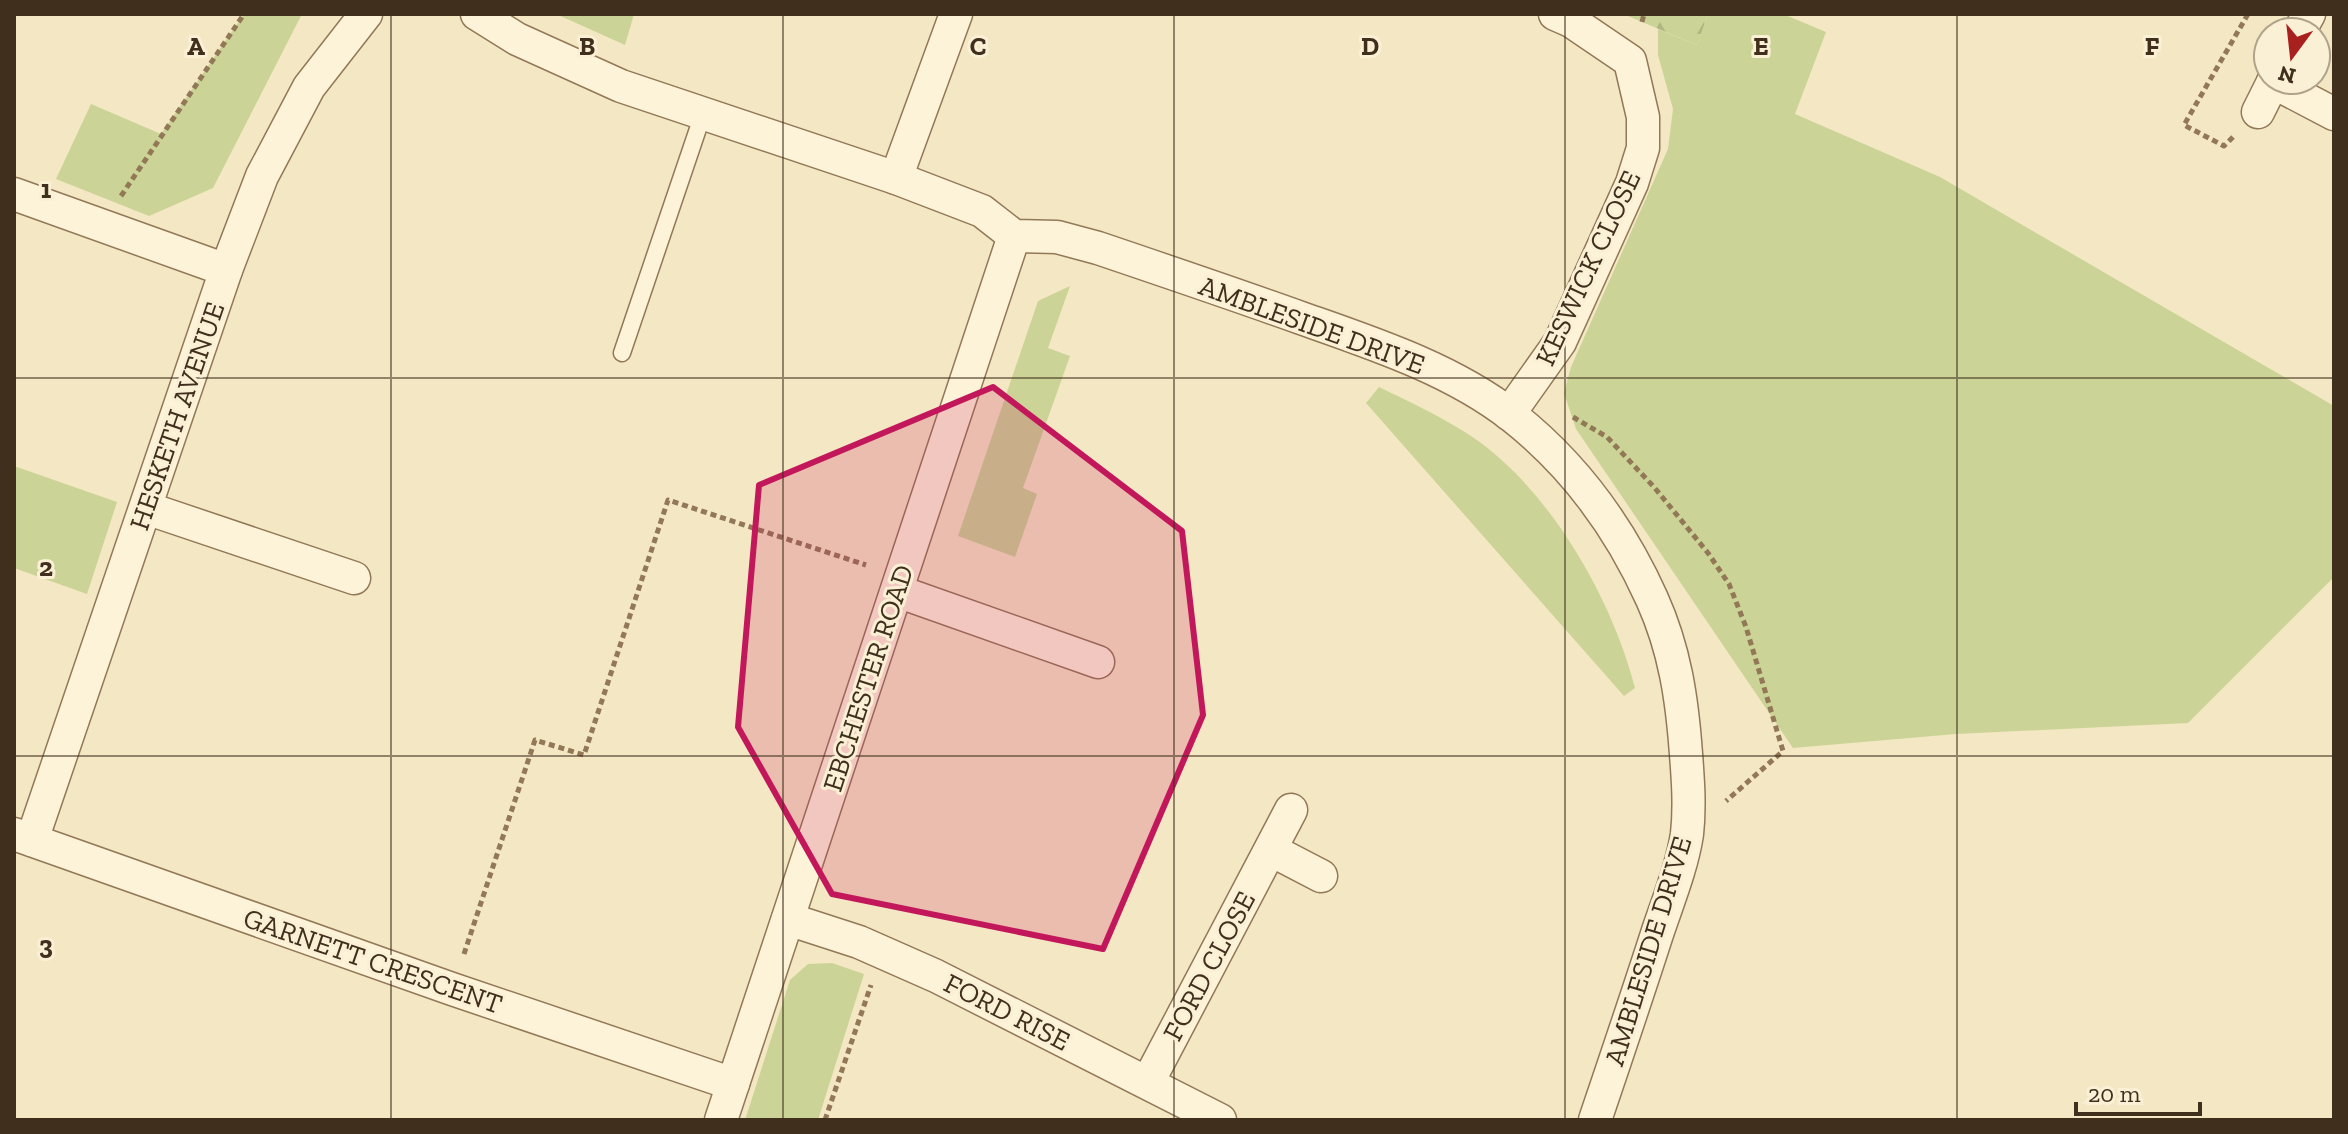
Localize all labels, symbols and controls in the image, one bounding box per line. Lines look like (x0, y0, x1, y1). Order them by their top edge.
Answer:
north arrow (2252, 16, 2332, 96)
text: A (187, 30, 205, 62)
text: B (579, 30, 595, 62)
text: C (970, 30, 986, 62)
text: D (1361, 30, 1379, 62)
text: E (1753, 30, 1769, 62)
text: F (2145, 30, 2160, 62)
text: N (2275, 60, 2299, 90)
street label: KESWICK CLOSE (1528, 165, 1648, 371)
text: 1 (41, 173, 52, 205)
street label: AMBLESIDE DRIVE (1195, 269, 1429, 381)
street label: HESKETH AVENUE (122, 298, 232, 534)
text: 2 (39, 551, 53, 583)
street label: EBCHESTER ROAD (816, 561, 920, 795)
street label: AMBLESIDE DRIVE (1597, 832, 1699, 1070)
street label: FORD CLOSE (1156, 886, 1262, 1046)
street label: GARNETT CRESCENT (239, 901, 507, 1021)
text: 3 (39, 929, 53, 961)
street label: FORD RISE (939, 966, 1075, 1058)
scale bar (2076, 1066, 2200, 1116)
text: 20 m (2088, 1079, 2141, 1108)

